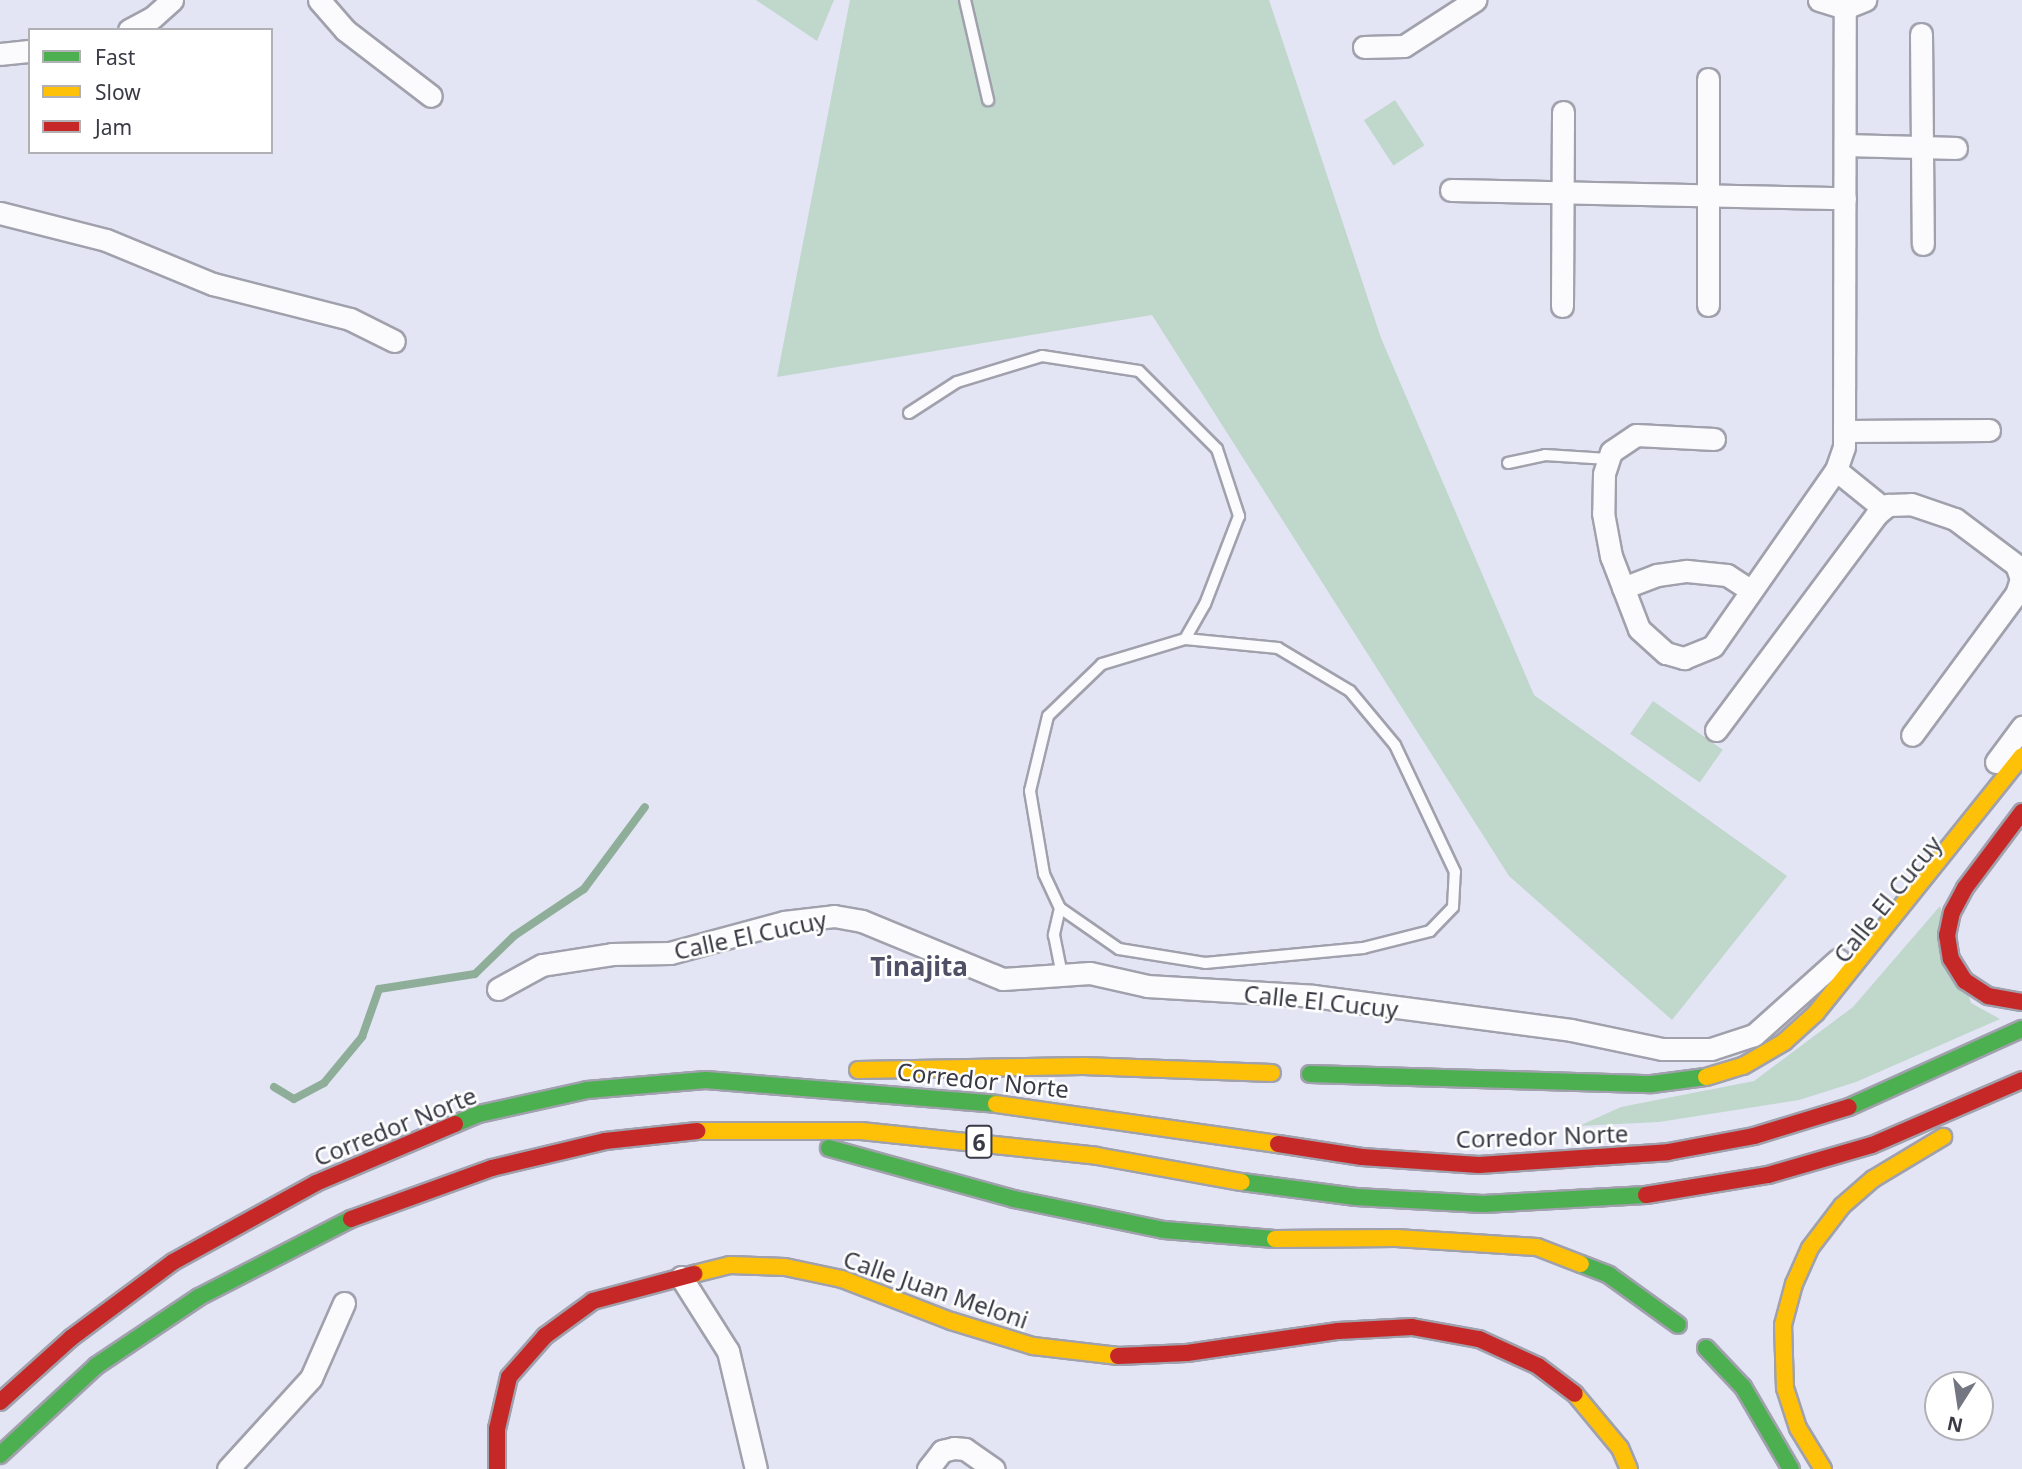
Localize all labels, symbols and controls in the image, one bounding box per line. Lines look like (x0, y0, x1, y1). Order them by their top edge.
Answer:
legend (28, 28, 273, 154)
text: Fast (95, 43, 135, 71)
text: Slow (95, 78, 141, 106)
text: Jam (95, 113, 132, 141)
street label: Calle El Cucuy (1827, 830, 1947, 968)
street label: Calle El Cucuy (671, 905, 829, 965)
district label: Tinajita (870, 951, 968, 983)
street label: Calle El Cucuy (1242, 979, 1400, 1023)
street label: Corredor Norte (896, 1057, 1070, 1103)
street label: Corredor Norte (309, 1080, 481, 1172)
street label: Corredor Norte (1455, 1119, 1629, 1153)
road number: 6 (965, 1122, 993, 1162)
street label: Calle Juan Meloni (840, 1244, 1032, 1334)
north arrow (1924, 1371, 1994, 1441)
text: N (1945, 1410, 1965, 1439)

